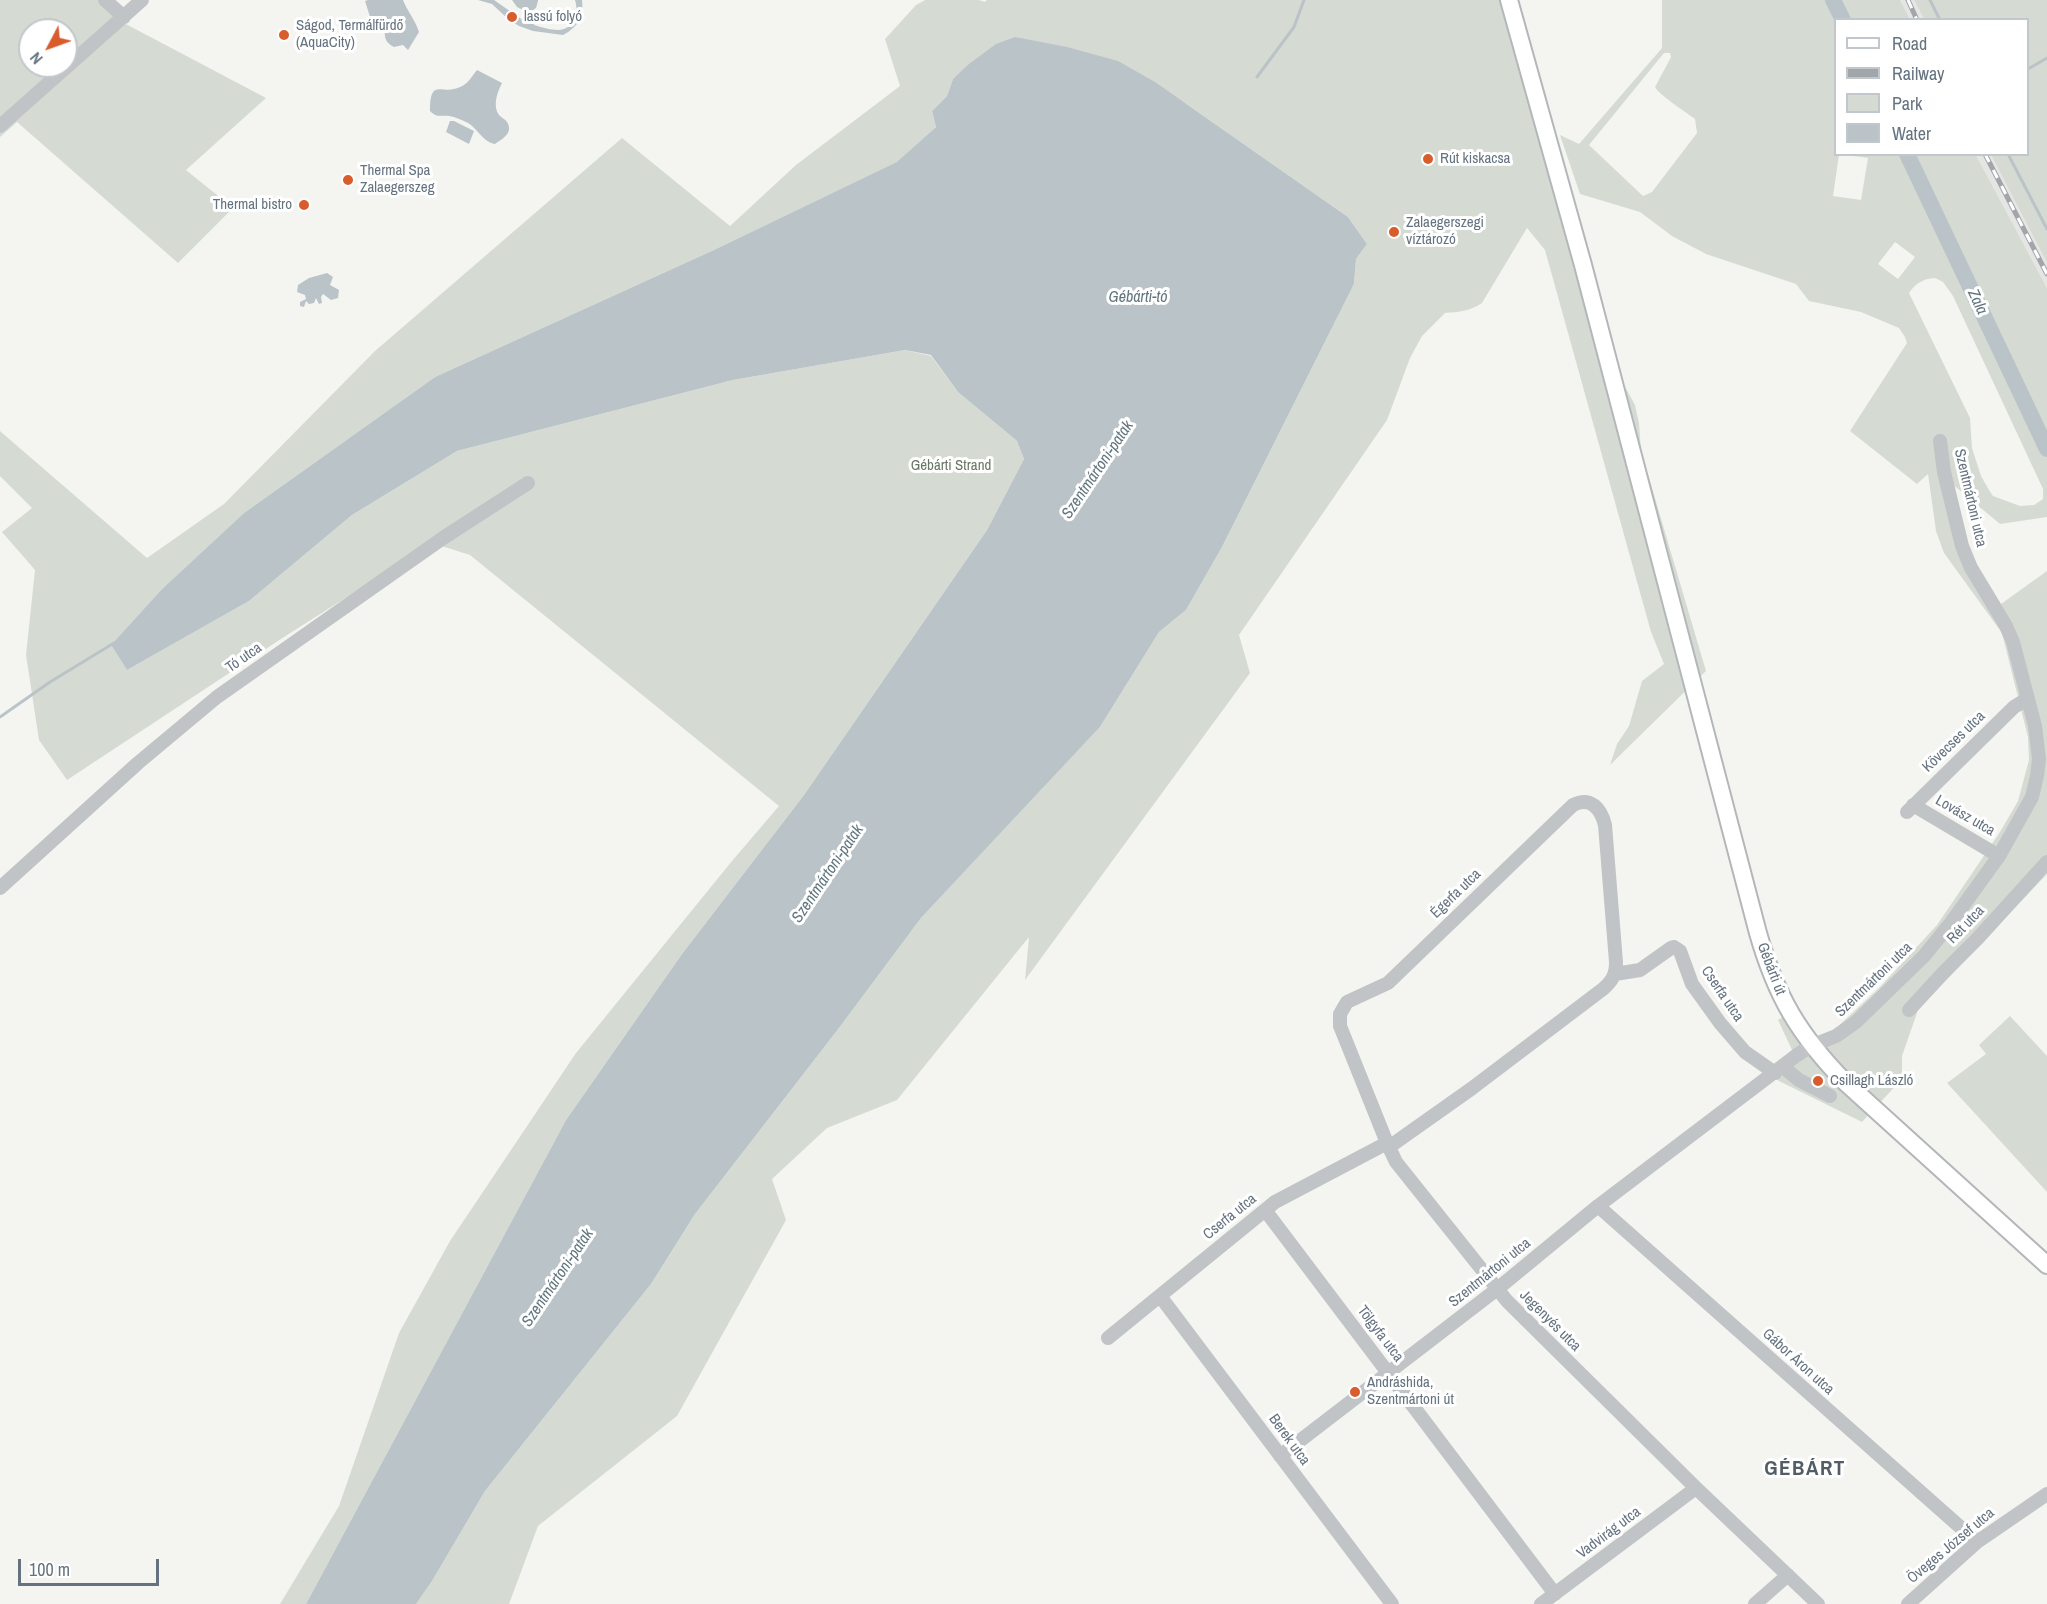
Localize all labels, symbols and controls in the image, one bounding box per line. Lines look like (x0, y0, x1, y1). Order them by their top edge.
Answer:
place label: lassú folyó (524, 8, 582, 26)
marker: lassú folyó (505, 10, 519, 24)
place label: Ságod, Termálfürdő (AquaCity) (296, 17, 403, 52)
north arrow (18, 18, 78, 78)
legend (1834, 18, 2029, 156)
marker: Ságod, Termálfürdő (AquaCity) (277, 28, 291, 42)
text: Road (1892, 31, 1927, 56)
text: N (25, 48, 47, 69)
text: Railway (1892, 61, 1945, 86)
text: Park (1892, 91, 1922, 116)
text: Water (1892, 121, 1931, 146)
place label: Rút kiskacsa (1440, 150, 1510, 168)
marker: Rút kiskacsa (1421, 152, 1435, 166)
place label: Thermal Spa Zalaegerszeg (360, 162, 435, 197)
marker: Thermal Spa Zalaegerszeg (341, 173, 355, 187)
place label: Thermal bistro (213, 196, 292, 214)
marker: Thermal bistro (297, 198, 311, 212)
place label: Zalaegerszegi víztározó (1406, 214, 1484, 249)
marker: Zalaegerszegi víztározó (1387, 225, 1401, 239)
water label: Zala (1963, 286, 1991, 318)
water label: Gébárti-tó (1108, 288, 1168, 308)
water label: Szentmártoni-patak (1058, 417, 1138, 523)
street label: Szentmártoni utca (1950, 447, 1990, 549)
park label: Gébárti Strand (911, 457, 991, 475)
street label: Tó utca (223, 639, 265, 677)
street label: Kövecses utca (1919, 708, 1989, 776)
street label: Lovász utca (1932, 792, 1998, 840)
water label: Szentmártoni-patak (788, 821, 868, 927)
street label: Égerfa utca (1427, 866, 1485, 922)
street label: Rét utca (1944, 902, 1988, 948)
street label: Szentmártoni utca (1832, 939, 1916, 1021)
street label: Gébárti út (1753, 940, 1789, 998)
street label: Cserfa utca (1697, 963, 1747, 1025)
place label: Csillagh László (1830, 1072, 1913, 1090)
marker: Csillagh László (1811, 1074, 1825, 1088)
street label: Cserfa utca (1200, 1190, 1260, 1244)
water label: Szentmártoni-patak (518, 1225, 598, 1331)
street label: Szentmártoni utca (1446, 1235, 1534, 1311)
street label: Jegenyés utca (1516, 1287, 1584, 1355)
street label: Tölgyfa utca (1353, 1302, 1407, 1366)
street label: Gábor Áron utca (1758, 1325, 1838, 1399)
place label: Andráshida, Szentmártoni út (1367, 1374, 1454, 1409)
marker: Andráshida, Szentmártoni út (1348, 1385, 1362, 1399)
street label: Berek utca (1264, 1411, 1314, 1469)
district label: GÉBÁRT (1764, 1456, 1846, 1482)
street label: Vadvirág utca (1574, 1503, 1644, 1563)
street label: Öveges József utca (1904, 1504, 1998, 1588)
scale bar (21, 1547, 162, 1585)
text: 100 m (29, 1557, 70, 1582)

